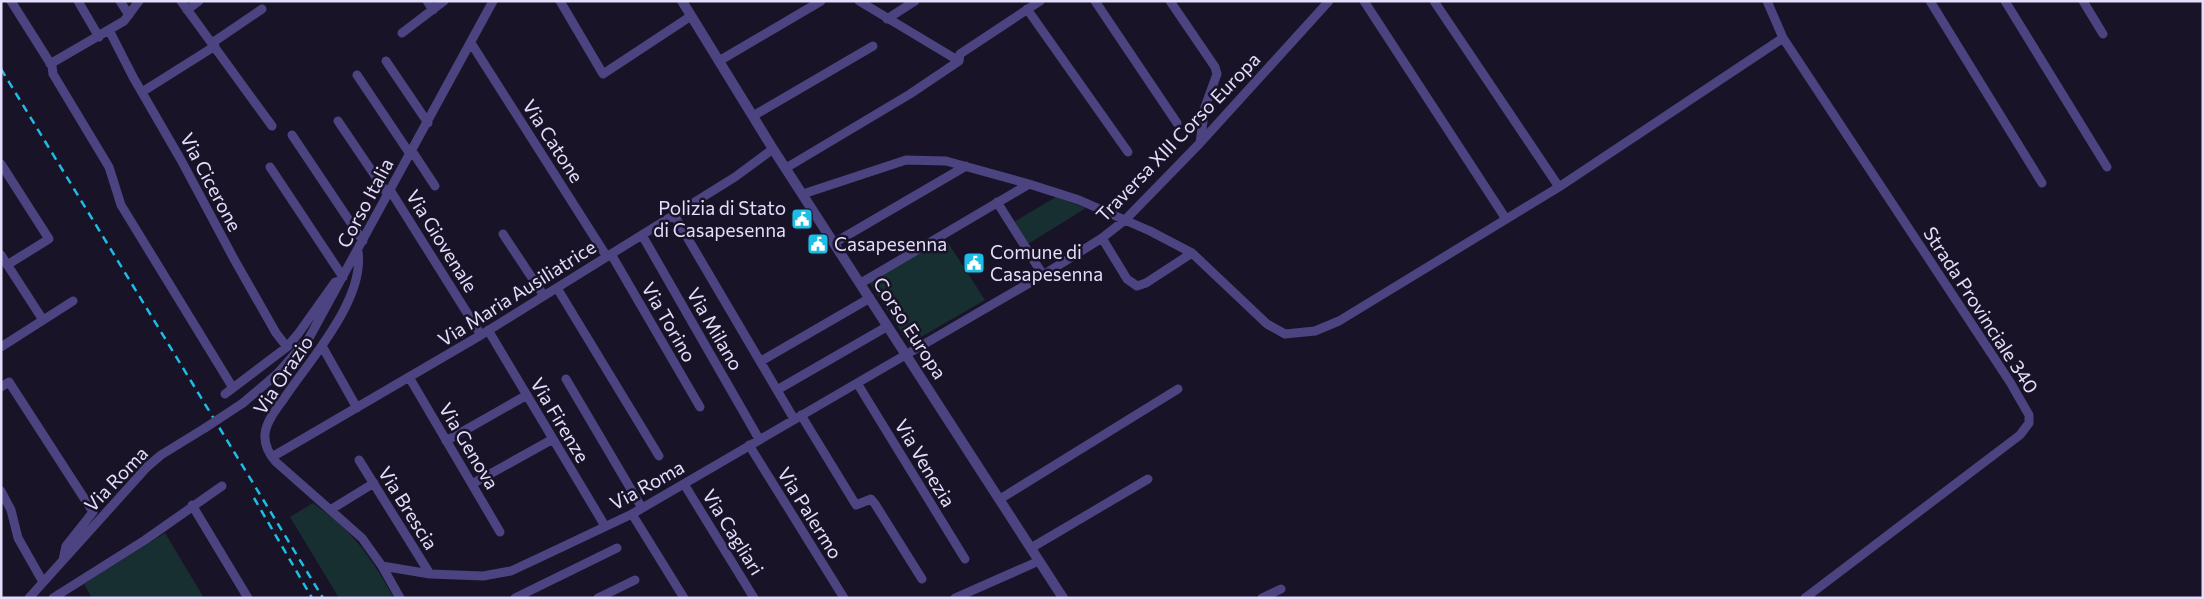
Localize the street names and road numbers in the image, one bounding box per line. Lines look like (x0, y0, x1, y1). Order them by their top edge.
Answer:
street label: Traversa XIII Corso Europa (1091, 47, 1264, 226)
street label: Via Catone (518, 95, 589, 187)
street label: Via Cicerone (176, 129, 247, 235)
street label: Corso Italia (331, 154, 398, 251)
street label: Via Giovenale (402, 185, 483, 296)
street label: Strada Provinciale 340 (1919, 222, 2044, 397)
street label: Via Maria Ausiliatrice (434, 235, 600, 351)
street label: Corso Europa (869, 272, 952, 383)
street label: Via Torino (637, 278, 701, 366)
street label: Via Milano (683, 283, 748, 374)
street label: Via Orazio (248, 331, 317, 418)
street label: Via Firenze (526, 373, 595, 466)
street label: Via Genova (435, 398, 504, 493)
street label: Via Venezia (890, 415, 961, 511)
street label: Via Roma (79, 441, 152, 516)
street label: Via Roma (606, 455, 688, 514)
street label: Via Brescia (374, 462, 443, 554)
street label: Via Palermo (773, 463, 848, 563)
street label: Via Cagliari (698, 485, 769, 579)

